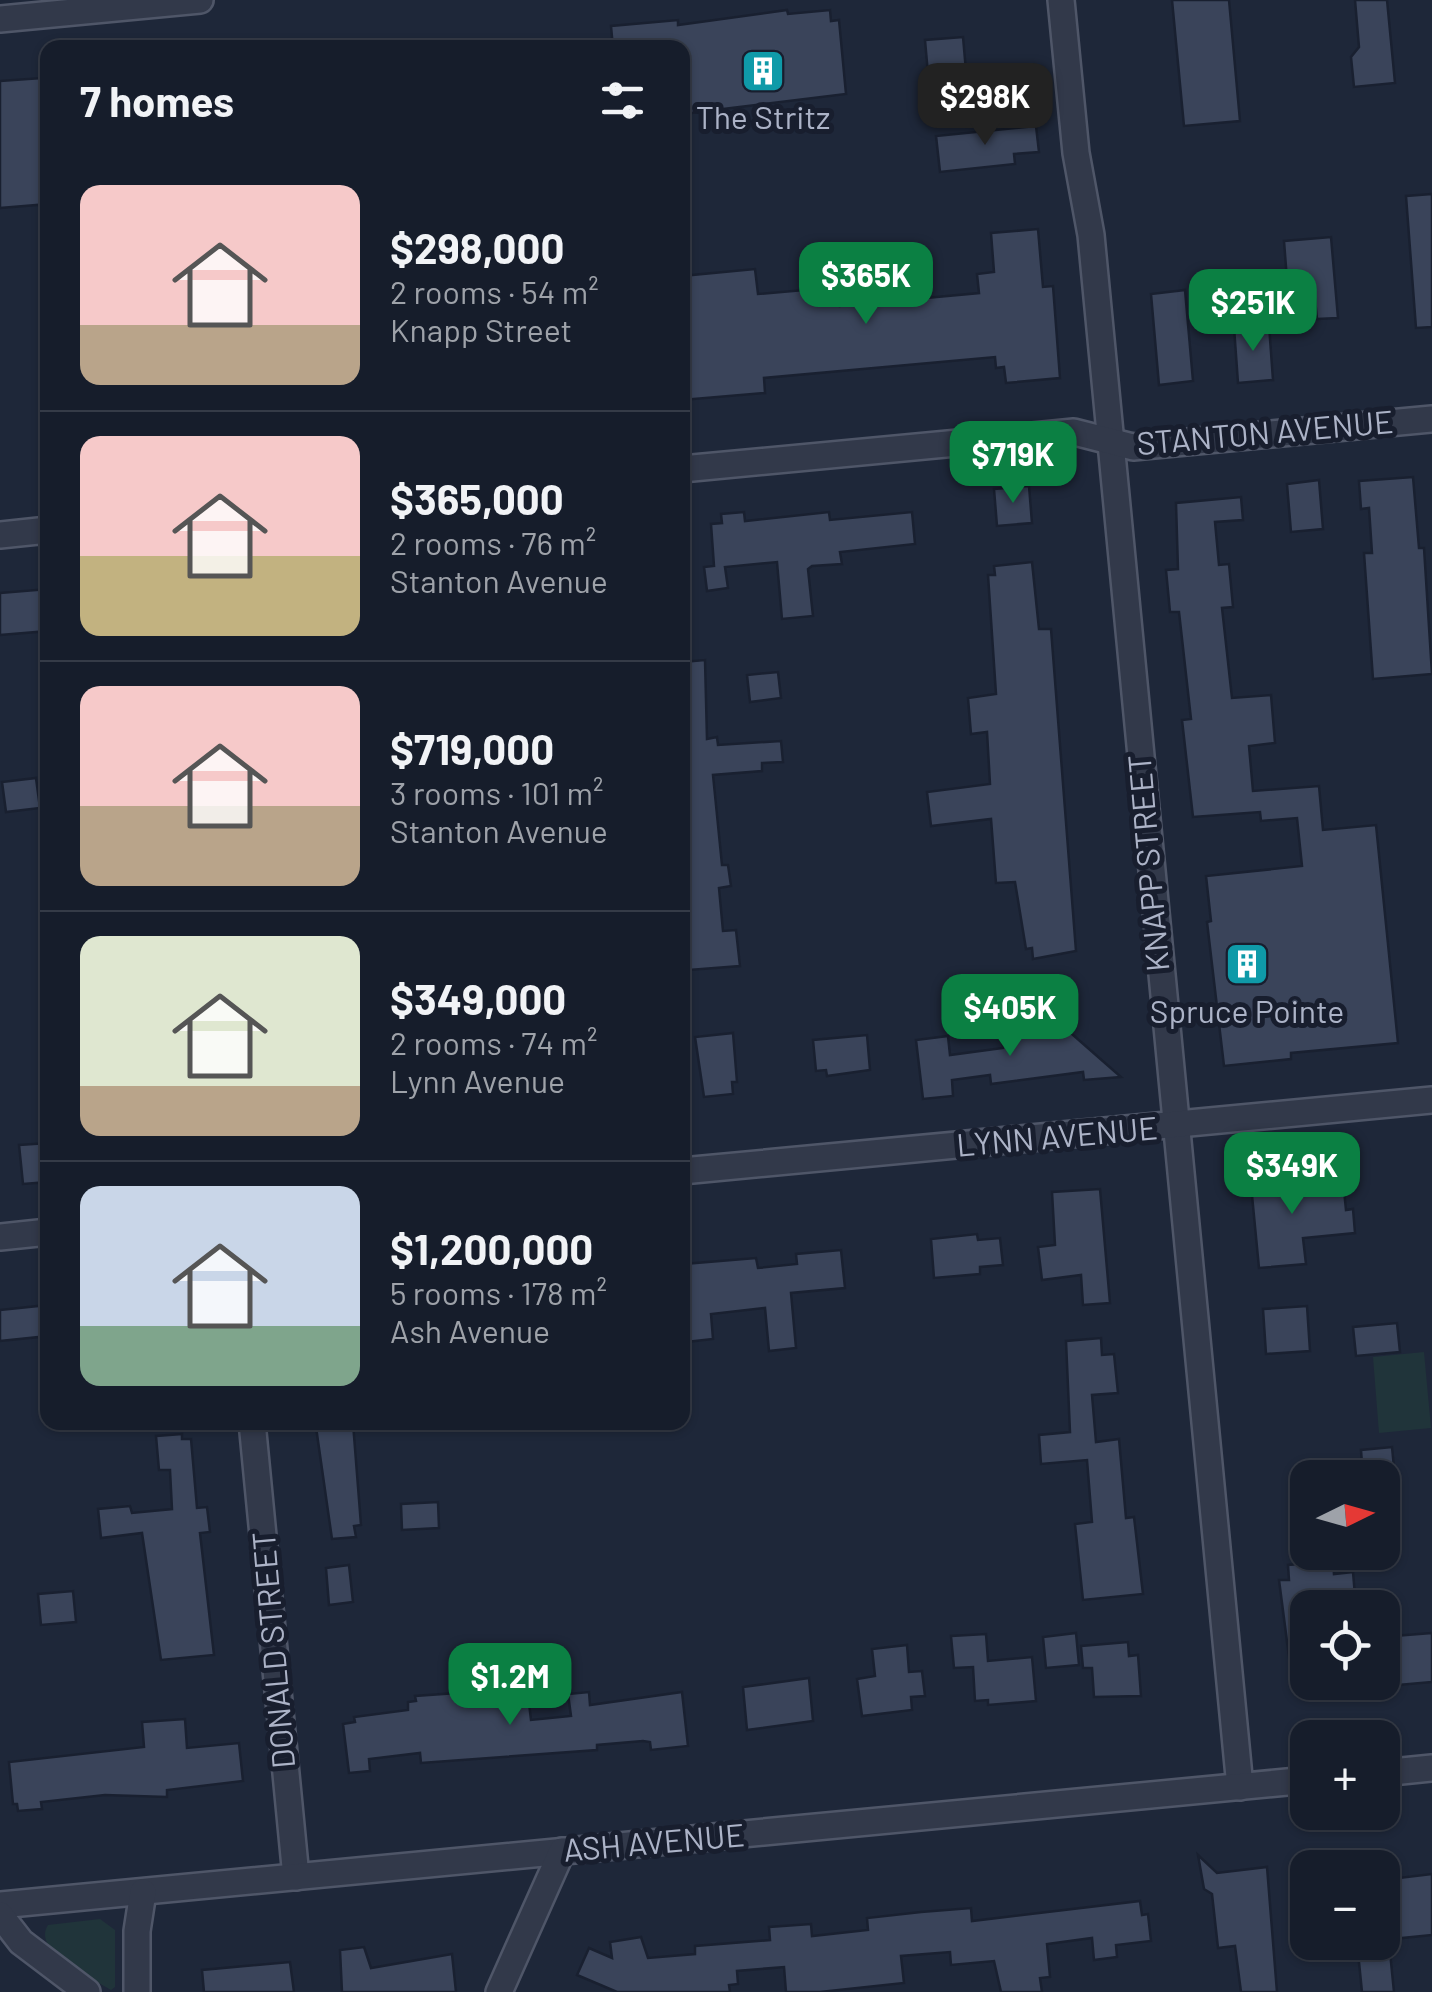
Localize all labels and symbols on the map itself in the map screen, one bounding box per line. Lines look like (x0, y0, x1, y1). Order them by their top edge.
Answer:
building icon: The Stritz (740, 48, 786, 94)
pin: $298K (915, 63, 1055, 148)
place label: The Stritz (696, 97, 830, 135)
pin: $365K (796, 242, 936, 327)
pin: $251K (1183, 269, 1323, 354)
street label: STANTON AVENUE (1135, 401, 1395, 461)
pin: $719K (943, 421, 1083, 506)
street label: KNAPP STREET (1119, 753, 1175, 973)
building icon: Spruce Pointe (1224, 941, 1270, 987)
pin: $405K (940, 974, 1080, 1059)
place label: Spruce Pointe (1150, 991, 1344, 1029)
street label: LYNN AVENUE (955, 1107, 1159, 1163)
pin: $349K (1222, 1132, 1362, 1217)
north arrow (1290, 1460, 1400, 1570)
street label: DONALD STREET (243, 1530, 301, 1770)
pin: $1.2M (440, 1643, 580, 1728)
street label: ASH AVENUE (562, 1814, 746, 1868)

